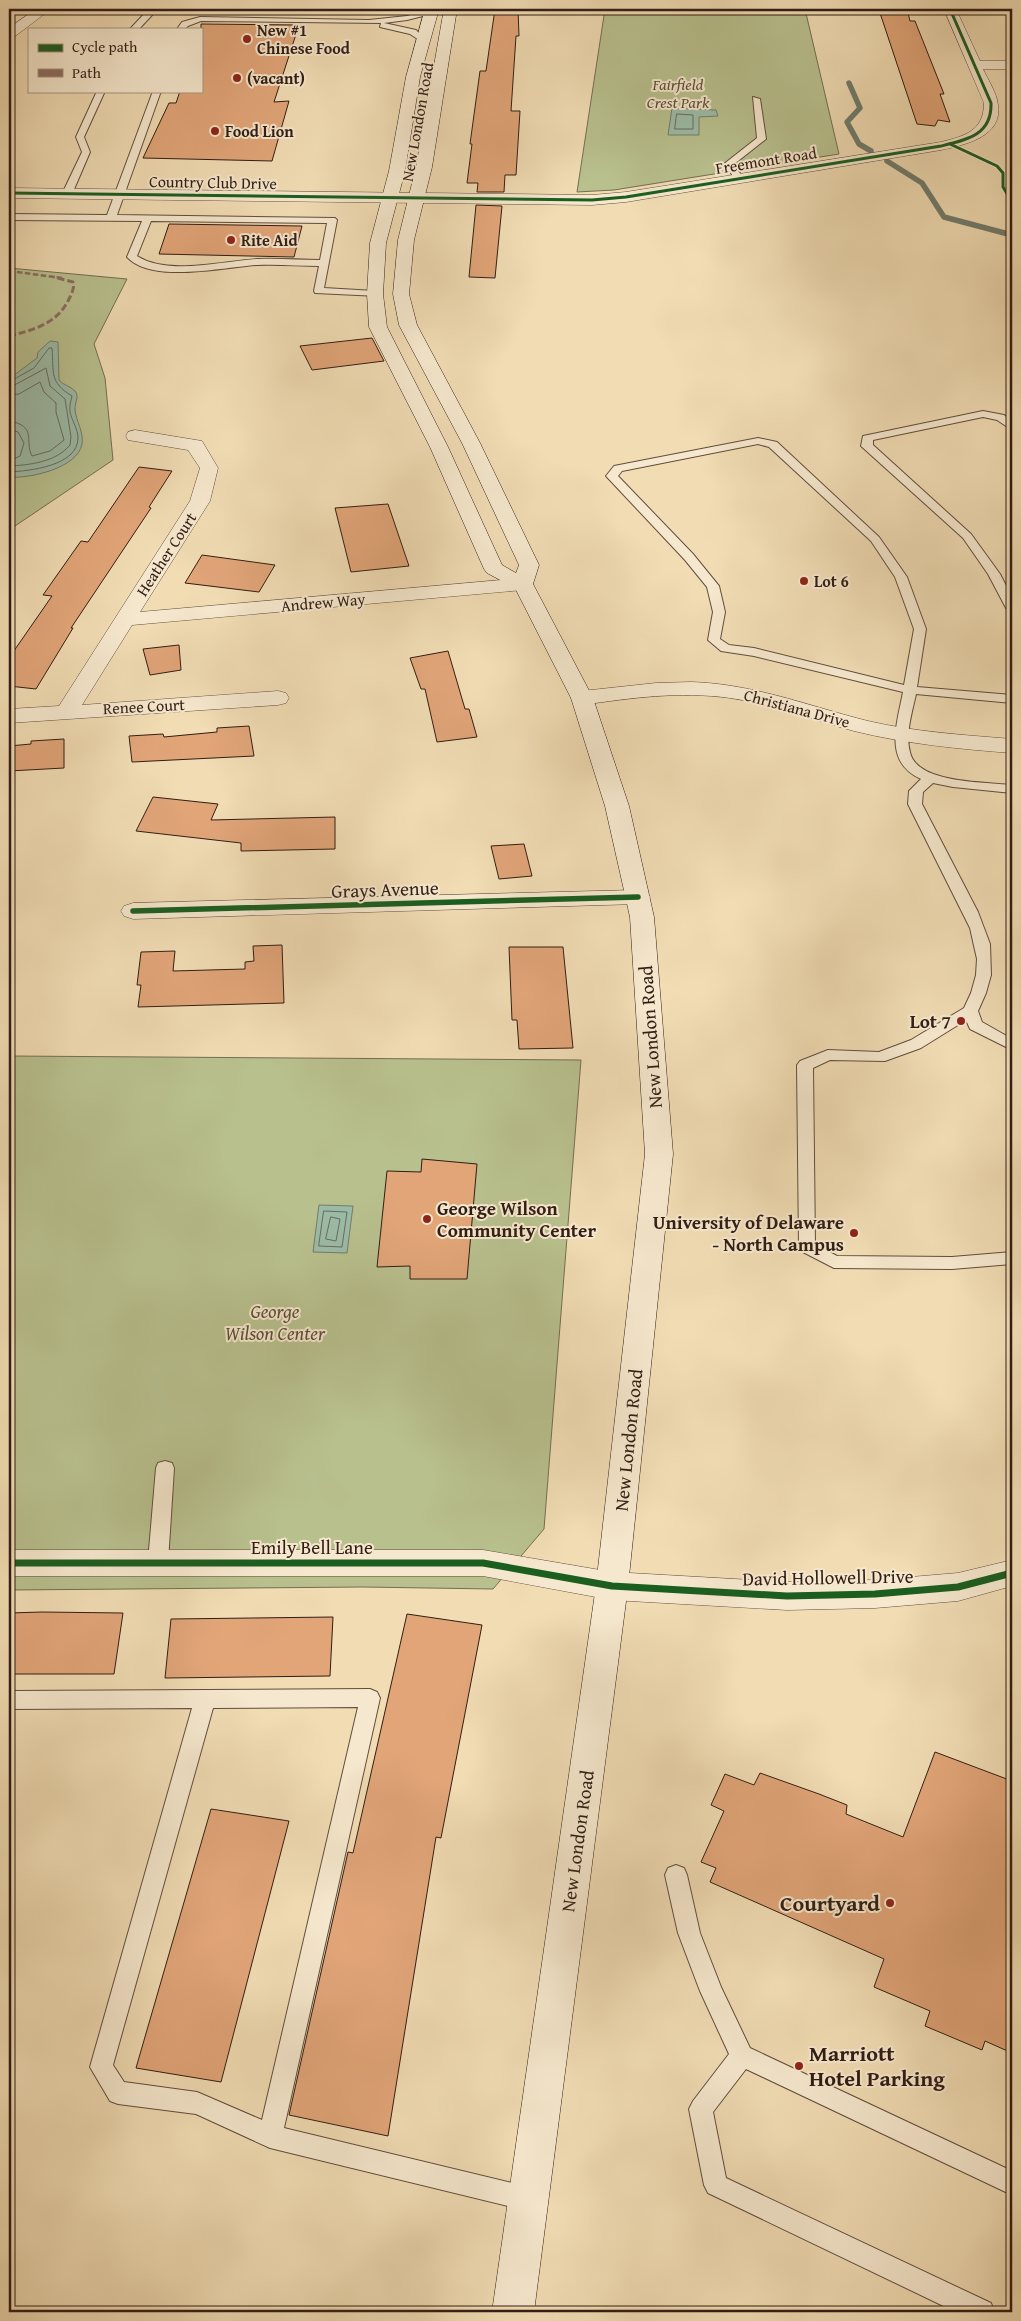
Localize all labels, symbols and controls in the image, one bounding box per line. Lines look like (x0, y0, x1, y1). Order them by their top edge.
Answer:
place label: New #1 Chinese Food (257, 18, 351, 60)
legend (28, 28, 202, 92)
marker: New #1 Chinese Food (241, 33, 253, 45)
text: Cycle path (72, 36, 138, 57)
street label: New London Road (395, 60, 439, 183)
text: Path (72, 62, 101, 83)
place label: (vacant) (247, 66, 305, 90)
marker: (vacant) (231, 72, 243, 84)
park label: Fairfield Crest Park (647, 72, 710, 114)
place label: Food Lion (225, 119, 294, 143)
marker: Food Lion (209, 125, 221, 137)
street label: Freemont Road (714, 140, 819, 180)
street label: Country Club Drive (149, 169, 277, 195)
place label: Rite Aid (241, 228, 299, 252)
marker: Rite Aid (225, 234, 237, 246)
street label: Heather Court (130, 507, 202, 601)
place label: Lot 6 (814, 569, 849, 593)
marker: Lot 6 (798, 575, 810, 587)
street label: Andrew Way (280, 586, 366, 618)
street label: Christiana Drive (741, 682, 853, 734)
street label: Renee Court (102, 692, 186, 720)
street label: Grays Avenue (331, 873, 439, 905)
street label: New London Road (631, 964, 669, 1109)
place label: Lot 7 (910, 1007, 951, 1035)
marker: Lot 7 (955, 1015, 967, 1027)
place label: George Wilson Community Center (437, 1194, 596, 1244)
place label: University of Delaware - North Campus (653, 1208, 844, 1258)
marker: George Wilson Community Center (421, 1213, 433, 1225)
marker: University of Delaware - North Campus (848, 1227, 860, 1239)
park label: George Wilson Center (225, 1297, 326, 1347)
street label: New London Road (607, 1367, 649, 1513)
street label: Emily Bell Lane (251, 1533, 373, 1561)
street label: David Hollowell Drive (742, 1562, 914, 1592)
street label: New London Road (553, 1767, 601, 1914)
place label: Courtyard (780, 1887, 880, 1919)
marker: Courtyard (884, 1897, 896, 1909)
place label: Marriott Hotel Parking (809, 2037, 945, 2094)
marker: Marriott Hotel Parking (793, 2060, 805, 2072)

